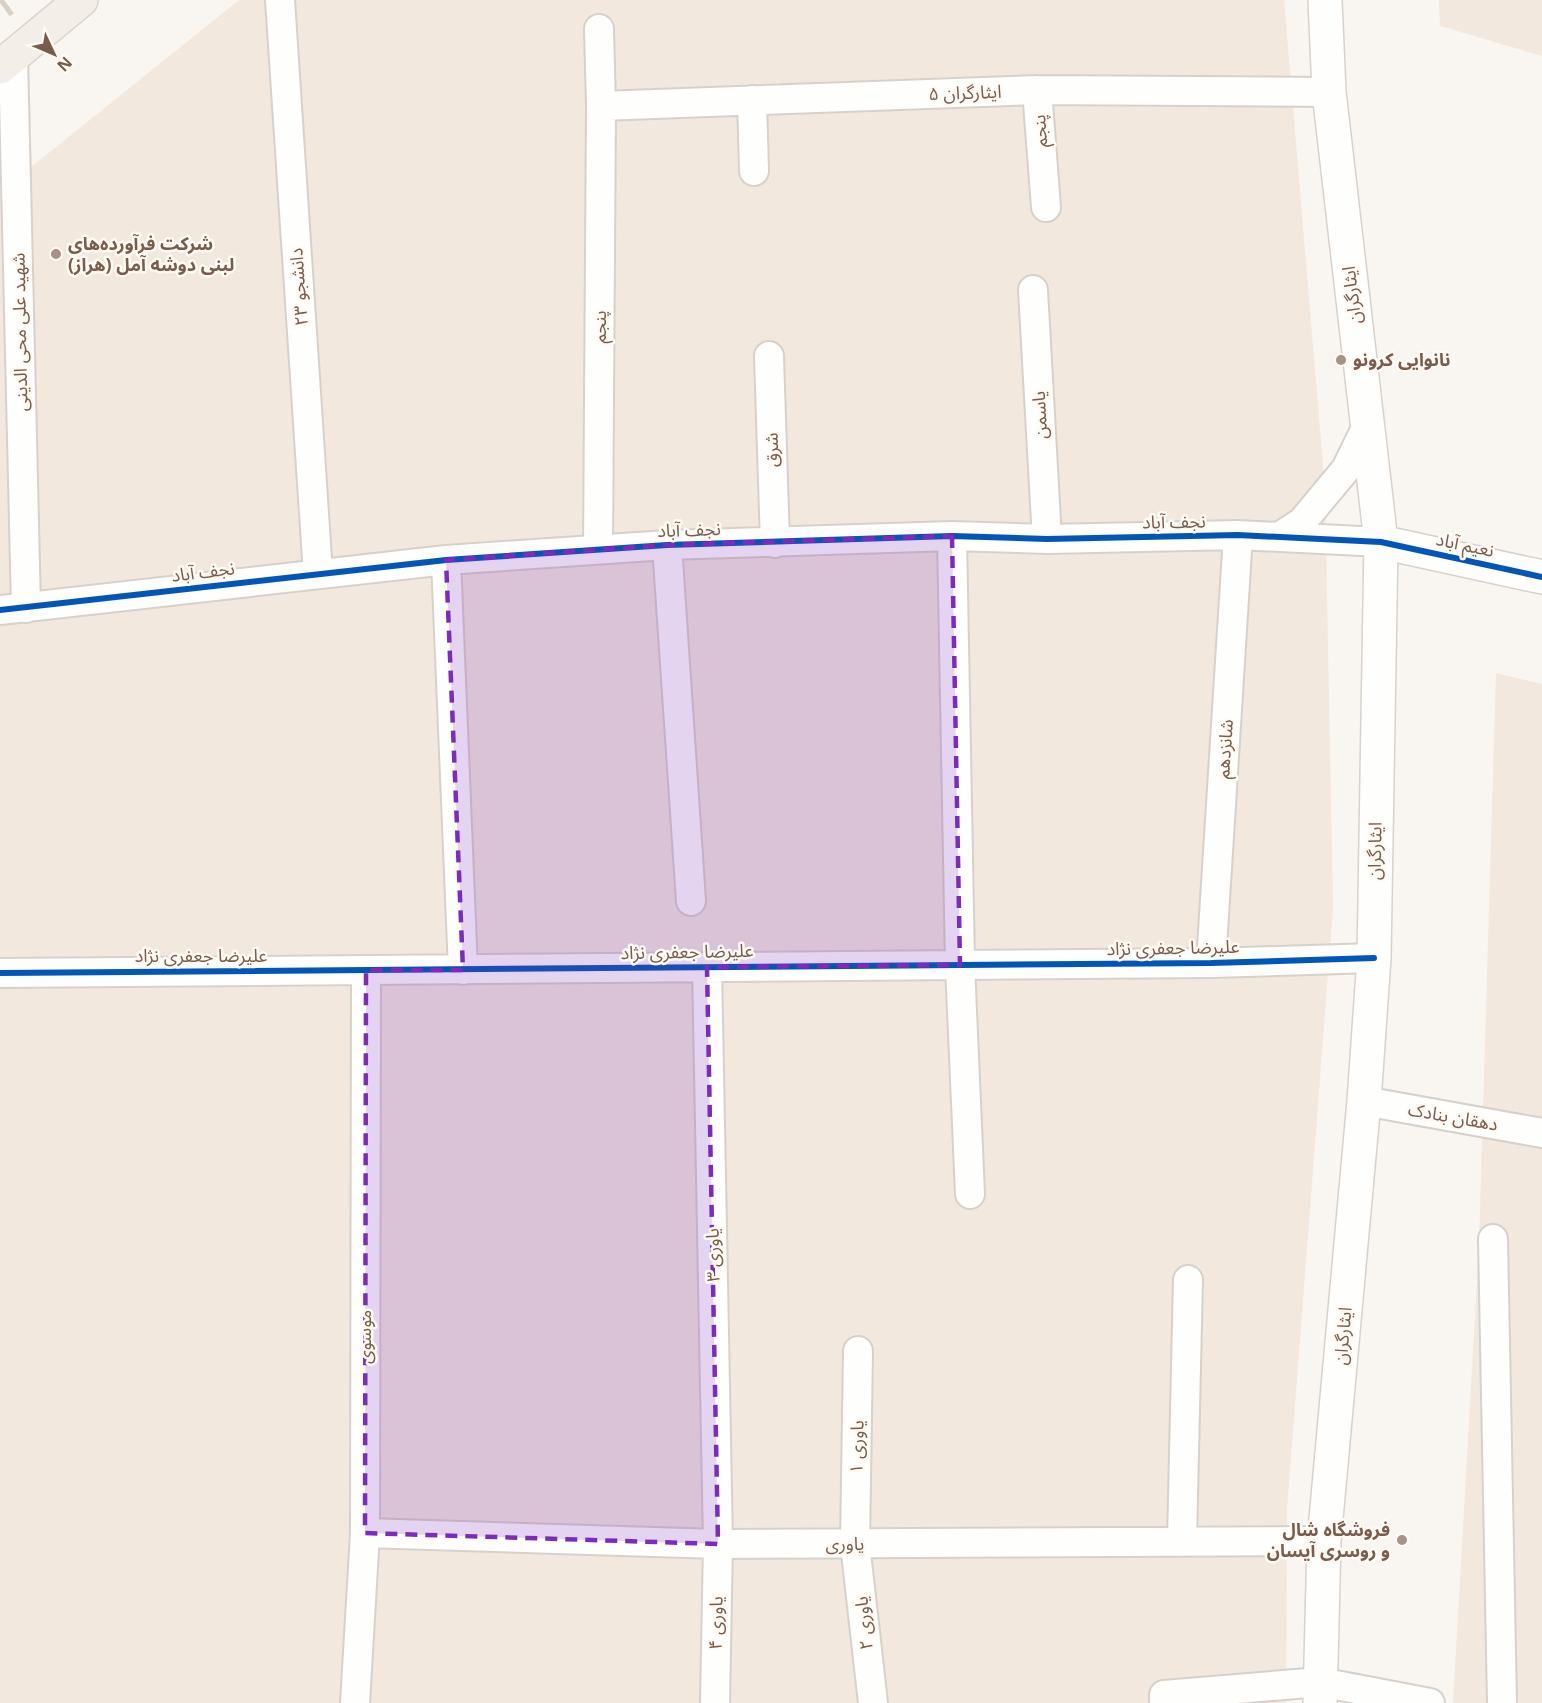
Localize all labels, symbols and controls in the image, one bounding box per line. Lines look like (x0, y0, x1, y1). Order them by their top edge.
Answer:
north arrow (24, 24, 84, 84)
text: N (52, 52, 77, 77)
street label: ایثارگران ۵ (928, 79, 1002, 105)
street label: پنجم (1026, 114, 1054, 148)
place label: شرکت فرآورده‌های لبنی دوشه آمل (هراز) (68, 231, 234, 276)
marker: شرکت فرآورده‌های لبنی دوشه آمل (هراز) (49, 247, 63, 261)
street label: دانشجو ۲۳ (283, 247, 313, 327)
street label: شهید علی محی الدینی (6, 252, 32, 412)
street label: ایثارگران (1336, 265, 1366, 325)
street label: پنجم (587, 310, 613, 344)
place label: نانوایی کرونو (1353, 347, 1450, 371)
marker: نانوایی کرونو (1334, 353, 1348, 367)
street label: یاسمن (1026, 390, 1052, 440)
street label: شرق (758, 432, 784, 468)
street label: نجف آباد (1142, 508, 1206, 534)
street label: نجف آباد (657, 516, 721, 542)
street label: نعیم آباد (1434, 526, 1496, 564)
street label: نجف آباد (170, 555, 236, 587)
street label: شانزدهم (1210, 718, 1240, 780)
street label: ایثارگران (1361, 822, 1387, 880)
street label: علیرضا جعفری نژاد (1106, 934, 1240, 960)
street label: علیرضا جعفری نژاد (620, 938, 754, 964)
street label: علیرضا جعفری نژاد (135, 943, 267, 967)
street label: دهقان بنادک (1406, 1096, 1500, 1136)
street label: یاوری ۳ (700, 1228, 724, 1282)
street label: ایثارگران (1328, 1306, 1356, 1366)
street label: موسوی (352, 1310, 376, 1364)
street label: یاوری ۱ (844, 1420, 868, 1474)
place label: فروشگاه شال و روسری آیسان (1267, 1517, 1390, 1562)
street label: یاوری (826, 1531, 864, 1555)
marker: فروشگاه شال و روسری آیسان (1395, 1533, 1409, 1547)
street label: یاوری ۲ (848, 1595, 878, 1651)
street label: یاوری ۴ (703, 1596, 727, 1650)

